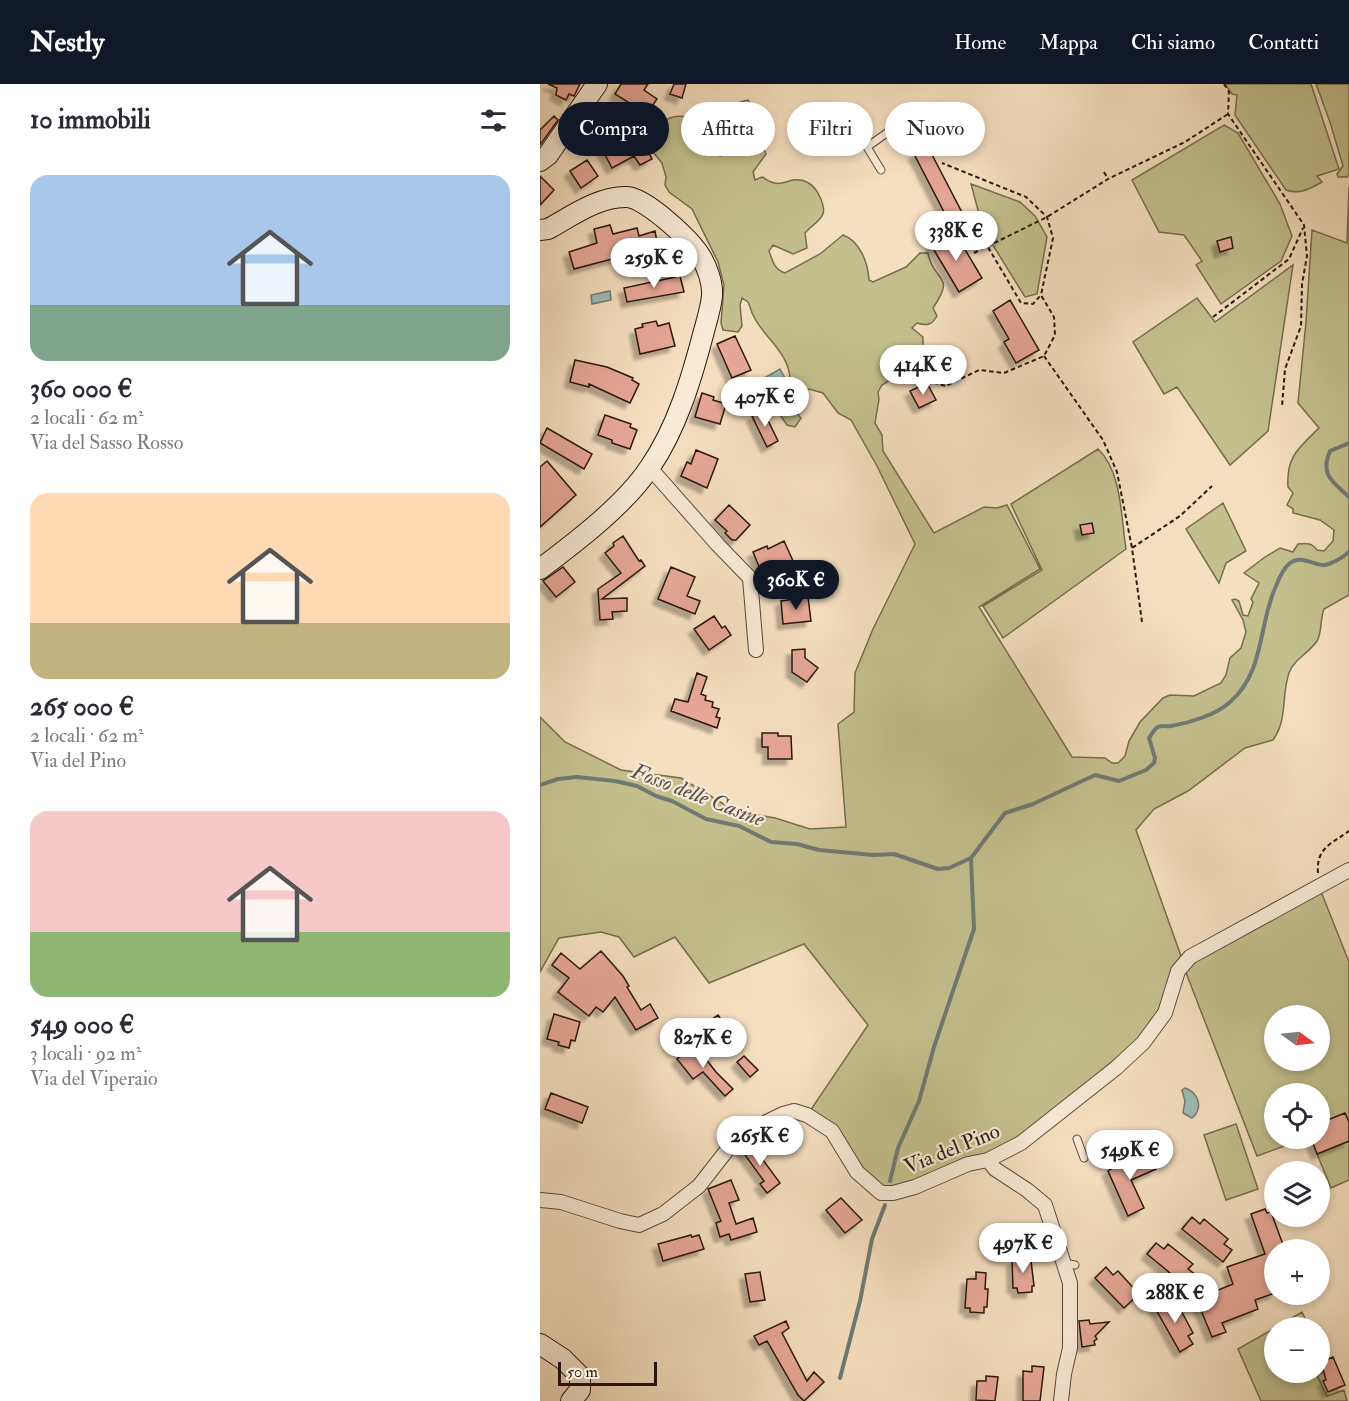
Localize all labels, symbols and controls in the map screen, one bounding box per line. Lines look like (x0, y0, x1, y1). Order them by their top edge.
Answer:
text: Nestly (30, 25, 104, 60)
text: Home (954, 29, 1006, 56)
text: Mappa (1039, 29, 1098, 56)
text: Chi siamo (1131, 29, 1215, 56)
text: Contatti (1248, 29, 1319, 56)
chip: Compra (558, 102, 669, 156)
chip: Affitta (681, 102, 775, 156)
chip: Filtri (787, 102, 873, 156)
chip: Nuovo (885, 102, 985, 156)
text: 10 immobili (30, 104, 151, 136)
icon: filters (477, 104, 510, 137)
pin: 338K € (907, 211, 1005, 262)
icon: home (216, 214, 324, 322)
text: 338K € (929, 218, 983, 243)
pin: 259K € (605, 238, 703, 289)
text: 259K € (624, 245, 684, 270)
pin: 414K € (874, 345, 972, 396)
text: 414K € (894, 352, 952, 377)
text: 360 000 € (30, 373, 133, 405)
pin: 407K € (716, 377, 814, 428)
text: 407K € (735, 384, 795, 409)
text: 2 locali · 62 m² (30, 405, 144, 430)
text: Via del Sasso Rosso (30, 430, 183, 455)
icon: home (216, 532, 324, 640)
pin: 360K € (747, 560, 845, 611)
text: 360K € (767, 567, 825, 592)
text: 265 000 € (30, 691, 134, 723)
text: 2 locali · 62 m² (30, 723, 144, 748)
text: Via del Pino (30, 748, 126, 773)
water label: Fosso delle Casine (627, 756, 769, 833)
icon: home (216, 850, 324, 958)
north arrow (1264, 1005, 1330, 1071)
map controls (1264, 1005, 1330, 1383)
text: 549 000 € (30, 1009, 134, 1041)
pin: 827K € (654, 1018, 752, 1069)
text: 827K € (674, 1025, 732, 1050)
text: 3 locali · 92 m² (30, 1041, 141, 1066)
text: Via del Viperaio (30, 1066, 158, 1091)
button: locate (1264, 1083, 1330, 1149)
pin: 265K € (711, 1116, 809, 1167)
street label: Via del Pino (900, 1118, 1004, 1180)
text: 265K € (731, 1123, 789, 1148)
pin: 549K € (1081, 1130, 1179, 1181)
text: 549K € (1100, 1137, 1160, 1162)
button: layers (1264, 1161, 1330, 1227)
pin: 497K € (974, 1223, 1072, 1274)
text: 497K € (993, 1230, 1053, 1255)
button: + (1264, 1239, 1330, 1305)
pin: 288K € (1126, 1273, 1224, 1324)
text: 288K € (1146, 1280, 1204, 1305)
button: − (1264, 1317, 1330, 1383)
scale bar (558, 1359, 657, 1386)
text: 50 m (567, 1362, 598, 1382)

